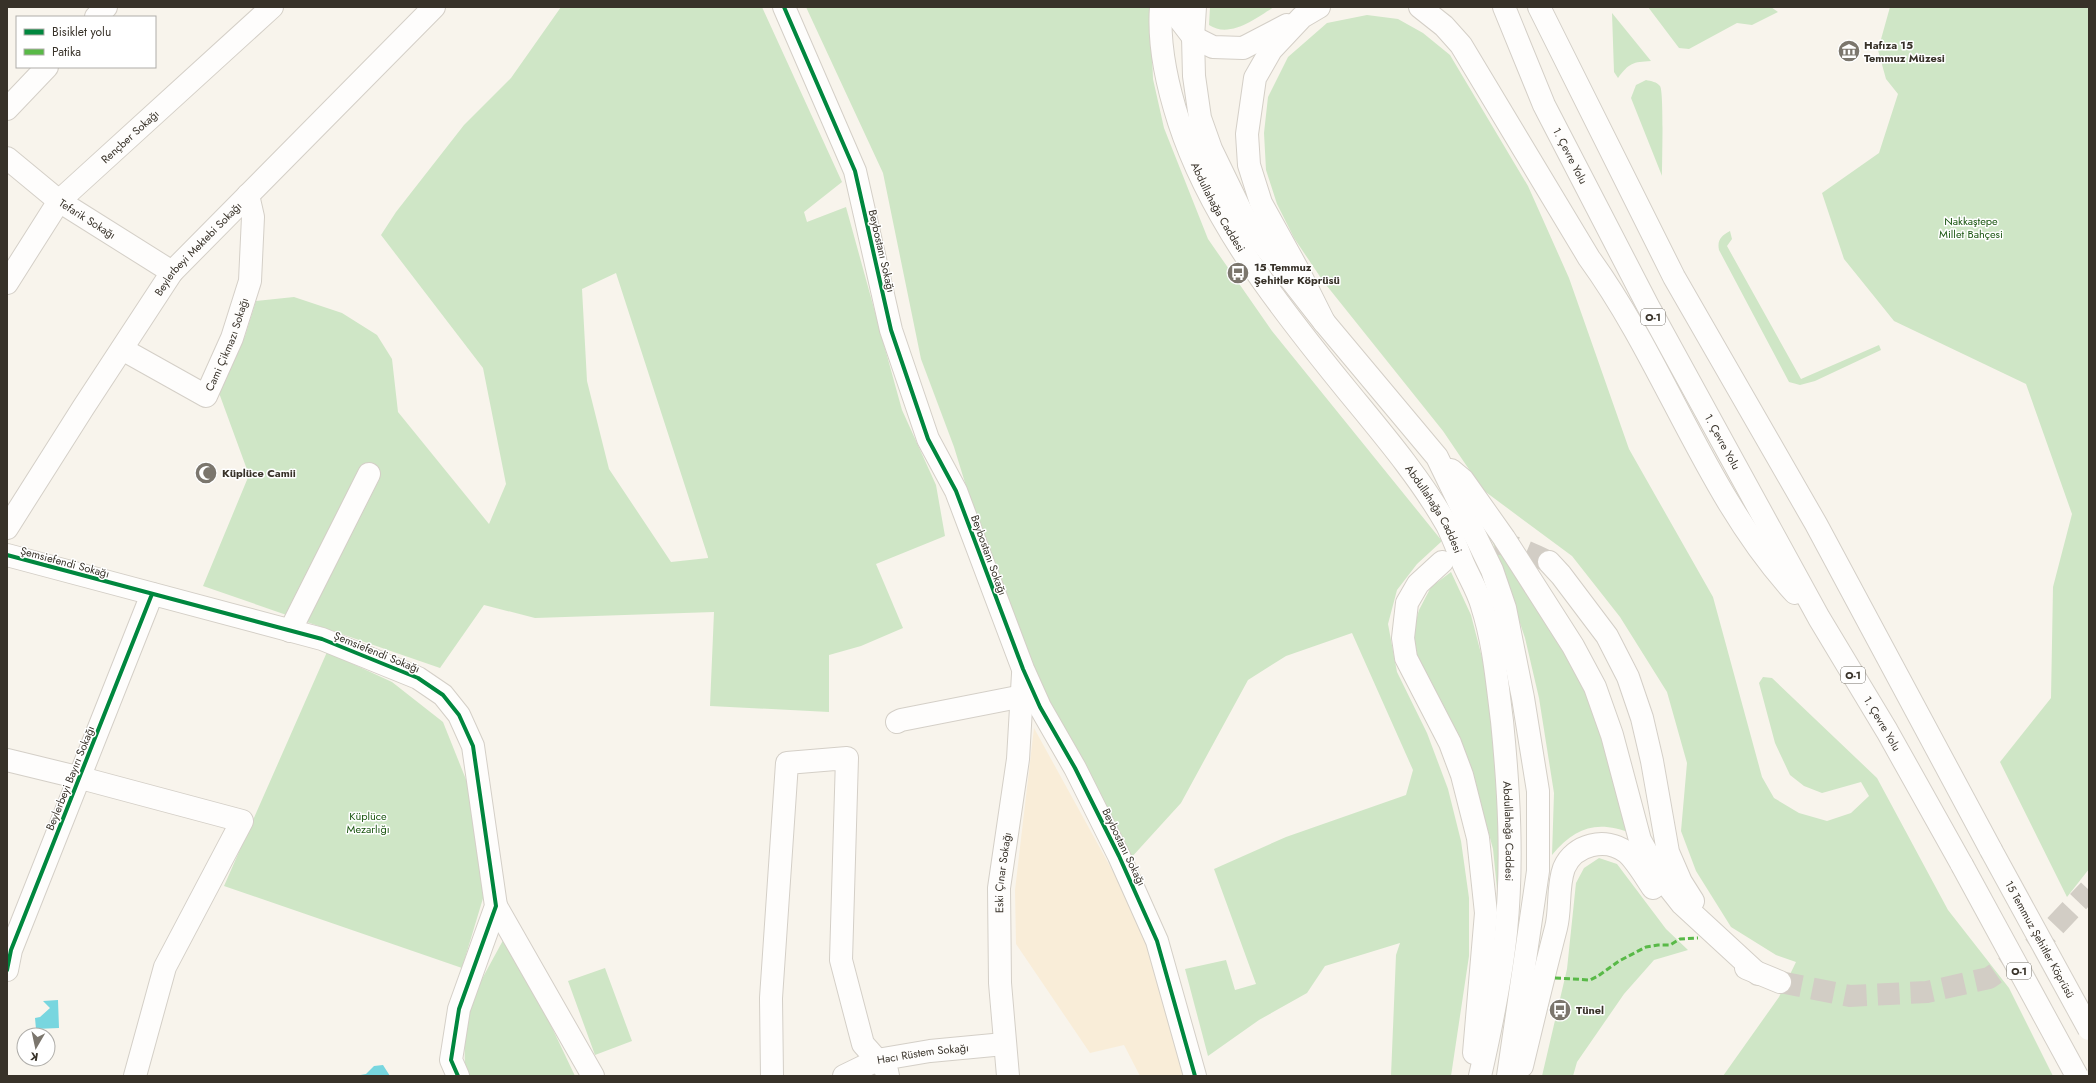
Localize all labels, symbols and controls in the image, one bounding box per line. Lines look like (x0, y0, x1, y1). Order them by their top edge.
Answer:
legend (16, 16, 156, 68)
text: Bisiklet yolu (52, 23, 111, 41)
place label: Hafıza 15 Temmuz Müzesi (1864, 37, 1945, 66)
museum icon: Hafıza 15 Temmuz Müzesi (1836, 38, 1862, 64)
text: Patika (52, 43, 81, 61)
street label: Rençber Sokağı (97, 106, 162, 167)
street label: 1. Çevre Yolu (1549, 125, 1591, 187)
street label: Abdullahağa Caddesi (1187, 160, 1249, 255)
street label: Tefarik Sokağı (56, 195, 119, 243)
street label: Beylerbeyi Mektebi Sokağı (151, 198, 245, 299)
street label: Beybostanı Sokağı (865, 208, 899, 294)
park label: Nakkaştepe Millet Bahçesi (1939, 213, 2003, 242)
place label: 15 Temmuz Şehitler Köprüsü (1254, 259, 1340, 288)
bus stop icon: 15 Temmuz Şehitler Köprüsü (1225, 260, 1251, 286)
street label: Cami Çikmazı Sokağı (201, 296, 252, 394)
road number: O-1 (1641, 309, 1665, 325)
street label: 1. Çevre Yolu (1701, 411, 1744, 473)
mosque icon: Küplüce Camii (193, 460, 219, 486)
street label: Abdullahağa Caddesi (1401, 461, 1466, 555)
place label: Küplüce Camii (222, 465, 296, 481)
street label: Beybostanı Sokağı (967, 513, 1011, 597)
street label: Şemsiefendi Sokağı (19, 542, 111, 582)
street label: Şemsiefendi Sokağı (332, 627, 422, 677)
road number: O-1 (1841, 667, 1865, 683)
street label: 1. Çevre Yolu (1860, 693, 1905, 754)
street label: Beylerbeyi Bayırı Sokağı (42, 723, 98, 833)
street label: Abdullahağa Caddesi (1499, 780, 1518, 882)
street label: Beybostanı Sokağı (1098, 806, 1150, 888)
park label: Küplüce Mezarlığı (346, 808, 390, 837)
street label: Eski Çınar Sokağı (991, 831, 1015, 913)
street label: 15 Temmuz Şehitler Köprüsü (2001, 878, 2079, 1001)
road number: O-1 (2007, 963, 2031, 979)
bus stop icon: Tünel (1547, 997, 1573, 1023)
place label: Tünel (1576, 1002, 1604, 1018)
north arrow (16, 1027, 56, 1067)
street label: Hacı Rüstem Sokağı (876, 1039, 969, 1068)
text: K (29, 1048, 39, 1065)

